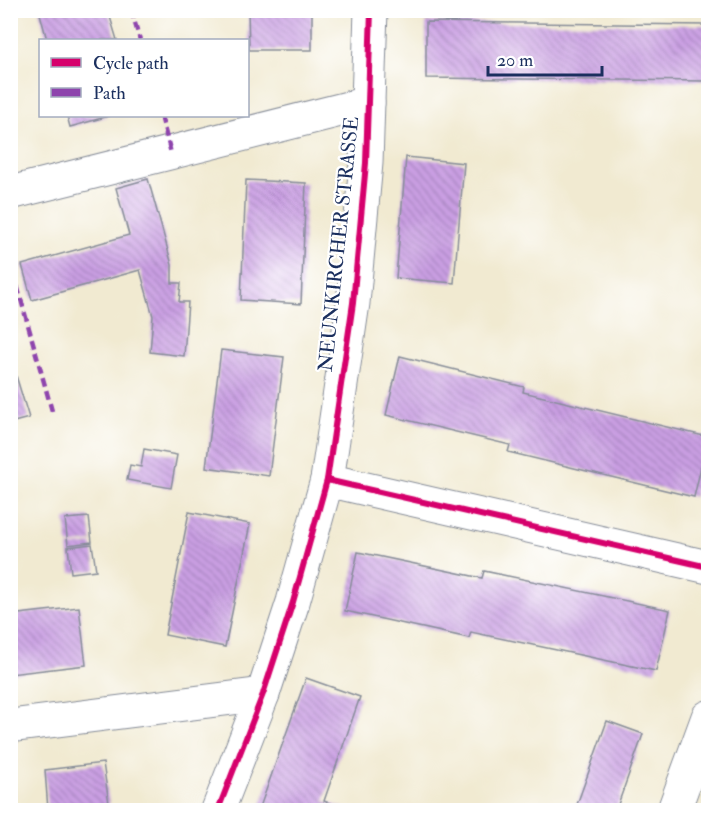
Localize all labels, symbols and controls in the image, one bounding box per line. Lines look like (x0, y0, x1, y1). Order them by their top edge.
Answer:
legend (39, 39, 249, 117)
scale bar (488, 39, 602, 77)
text: 20 m (497, 49, 533, 72)
text: Cycle path (93, 52, 169, 75)
text: Path (93, 82, 126, 105)
street label: NEUNKIRCHER STRASSE (313, 115, 364, 373)

